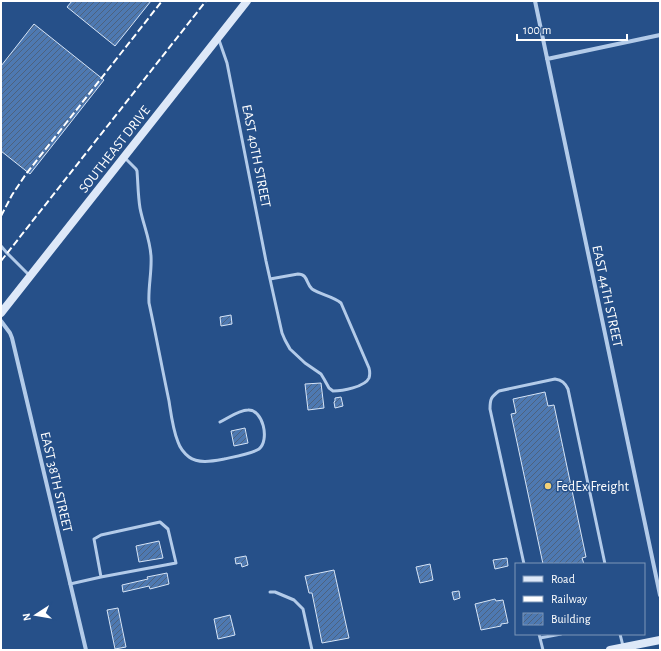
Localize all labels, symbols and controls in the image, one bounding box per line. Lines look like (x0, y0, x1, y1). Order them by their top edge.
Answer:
scale bar (517, 16, 627, 42)
text: 100 m (523, 24, 551, 36)
street label: SOUTHEAST DRIVE (77, 103, 153, 196)
street label: EAST 40TH STREET (239, 103, 273, 209)
street label: EAST 44TH STREET (589, 244, 625, 349)
street label: EAST 38TH STREET (38, 431, 74, 534)
place label: FedEx Freight (556, 480, 629, 494)
marker: FedEx Freight (543, 481, 553, 491)
legend (515, 563, 645, 635)
text: Road (551, 573, 575, 585)
text: Railway (551, 593, 587, 606)
north arrow (16, 595, 56, 635)
text: N (21, 612, 33, 622)
text: Building (551, 613, 591, 625)

